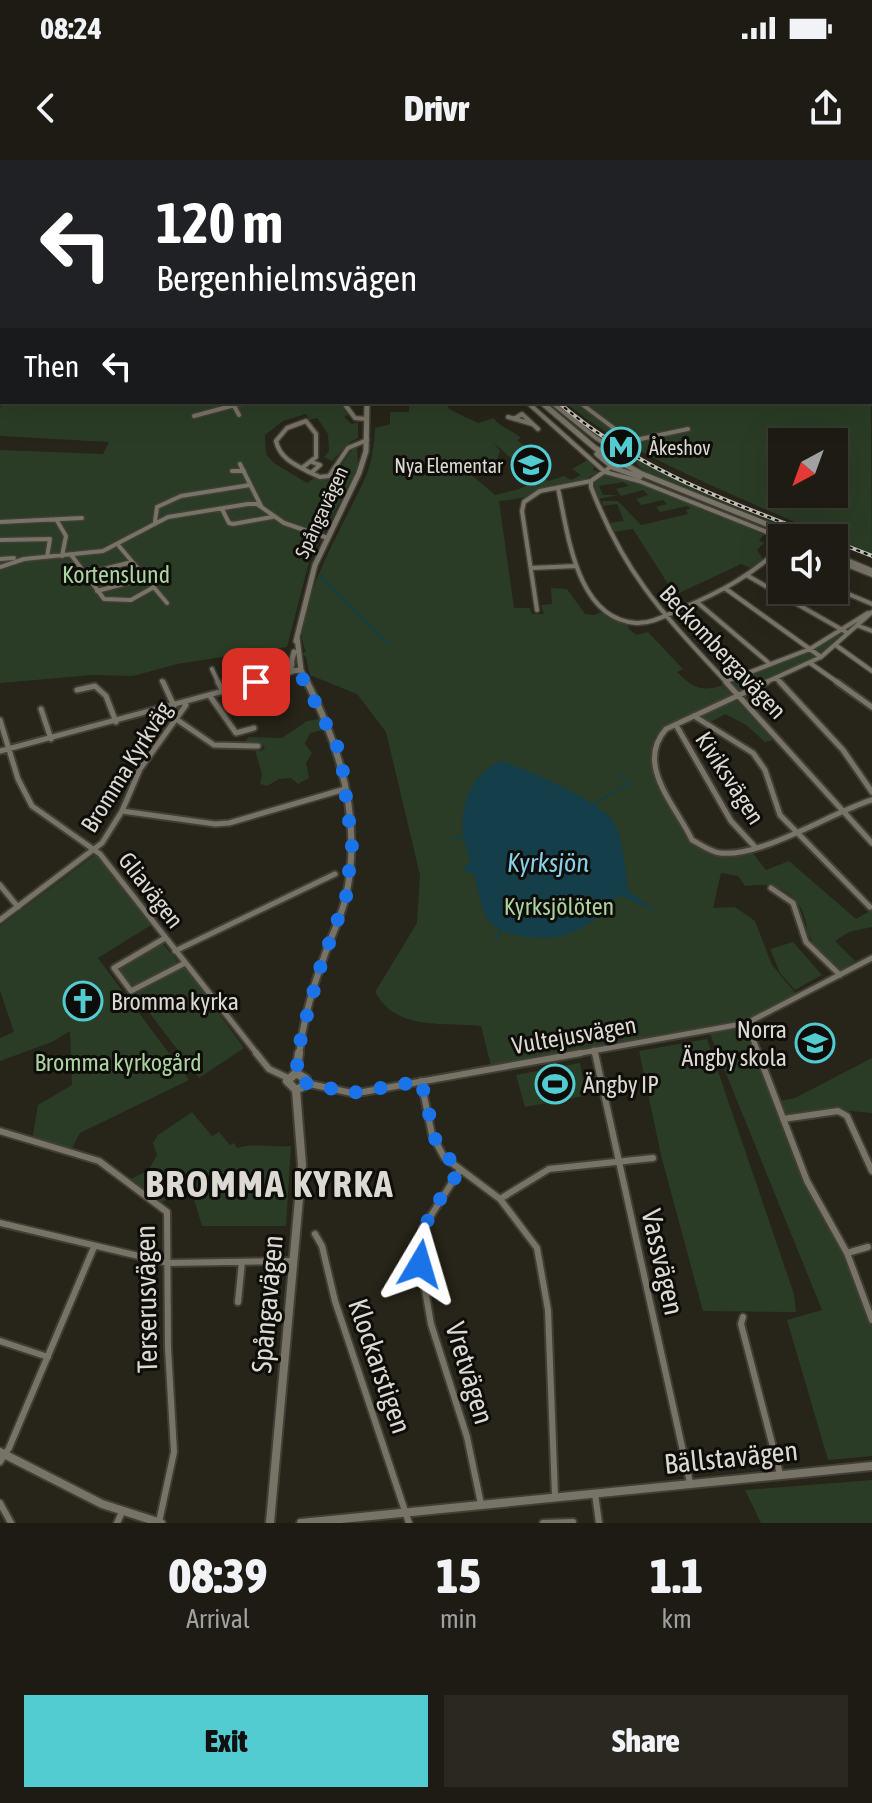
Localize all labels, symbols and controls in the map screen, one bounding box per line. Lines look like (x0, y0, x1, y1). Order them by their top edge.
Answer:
text: 08:24 (40, 11, 102, 45)
icon: back (24, 86, 68, 130)
icon: share (804, 86, 848, 130)
text: Drivr (404, 87, 468, 129)
text: 120 m (156, 191, 283, 255)
icon: left (24, 192, 128, 296)
text: Bergenhielmsvägen (156, 257, 418, 299)
icon: left (95, 344, 139, 388)
text: Then (24, 349, 79, 383)
metro station icon: Åkeshov (600, 426, 642, 468)
north arrow (768, 428, 848, 508)
map controls (768, 428, 848, 604)
place label: Åkeshov (649, 436, 710, 459)
school or university icon: Nya Elementar (510, 444, 552, 486)
place label: Nya Elementar (394, 454, 504, 477)
street label: Spångavägen (290, 462, 352, 562)
button: sound (768, 524, 848, 604)
park label: Kortenslund (62, 561, 170, 588)
street label: Beckombergavägen (654, 580, 792, 724)
pin (222, 648, 290, 716)
icon: arrive (234, 660, 278, 704)
street label: Bromma Kyrkväg (75, 696, 177, 837)
street label: Kiviksvägen (690, 727, 770, 829)
street label: Gliavägen (113, 847, 189, 933)
water label: Kyrksjön (507, 848, 589, 878)
park label: Kyrksjölöten (504, 893, 614, 920)
church icon: Bromma kyrka (62, 980, 104, 1022)
place label: Bromma kyrka (111, 988, 239, 1015)
street label: Vultejusvägen (510, 1011, 638, 1059)
place label: Norra Ängby skola (682, 1016, 787, 1071)
school or university icon: Norra Ängby skola (794, 1022, 836, 1064)
park label: Bromma kyrkogård (34, 1049, 202, 1076)
sports icon: Ängby IP (534, 1063, 576, 1105)
place label: Ängby IP (583, 1071, 659, 1098)
district label: BROMMA KYRKA (145, 1162, 395, 1205)
street label: Vassvägen (635, 1206, 691, 1318)
position arrow (378, 1222, 462, 1306)
street label: Terserusvägen (129, 1225, 163, 1373)
street label: Spångavägen (245, 1234, 289, 1374)
street label: Klockarstigen (342, 1295, 418, 1437)
street label: Vretvägen (439, 1318, 501, 1428)
street label: Bällstavägen (663, 1434, 799, 1480)
text: 08:39 (169, 1548, 267, 1603)
text: 15 (436, 1548, 481, 1603)
text: 1.1 (650, 1548, 703, 1603)
text: Arrival (186, 1604, 250, 1634)
text: min (440, 1604, 477, 1634)
text: km (661, 1604, 692, 1634)
button: Exit (24, 1695, 428, 1787)
button: Share (444, 1695, 848, 1787)

